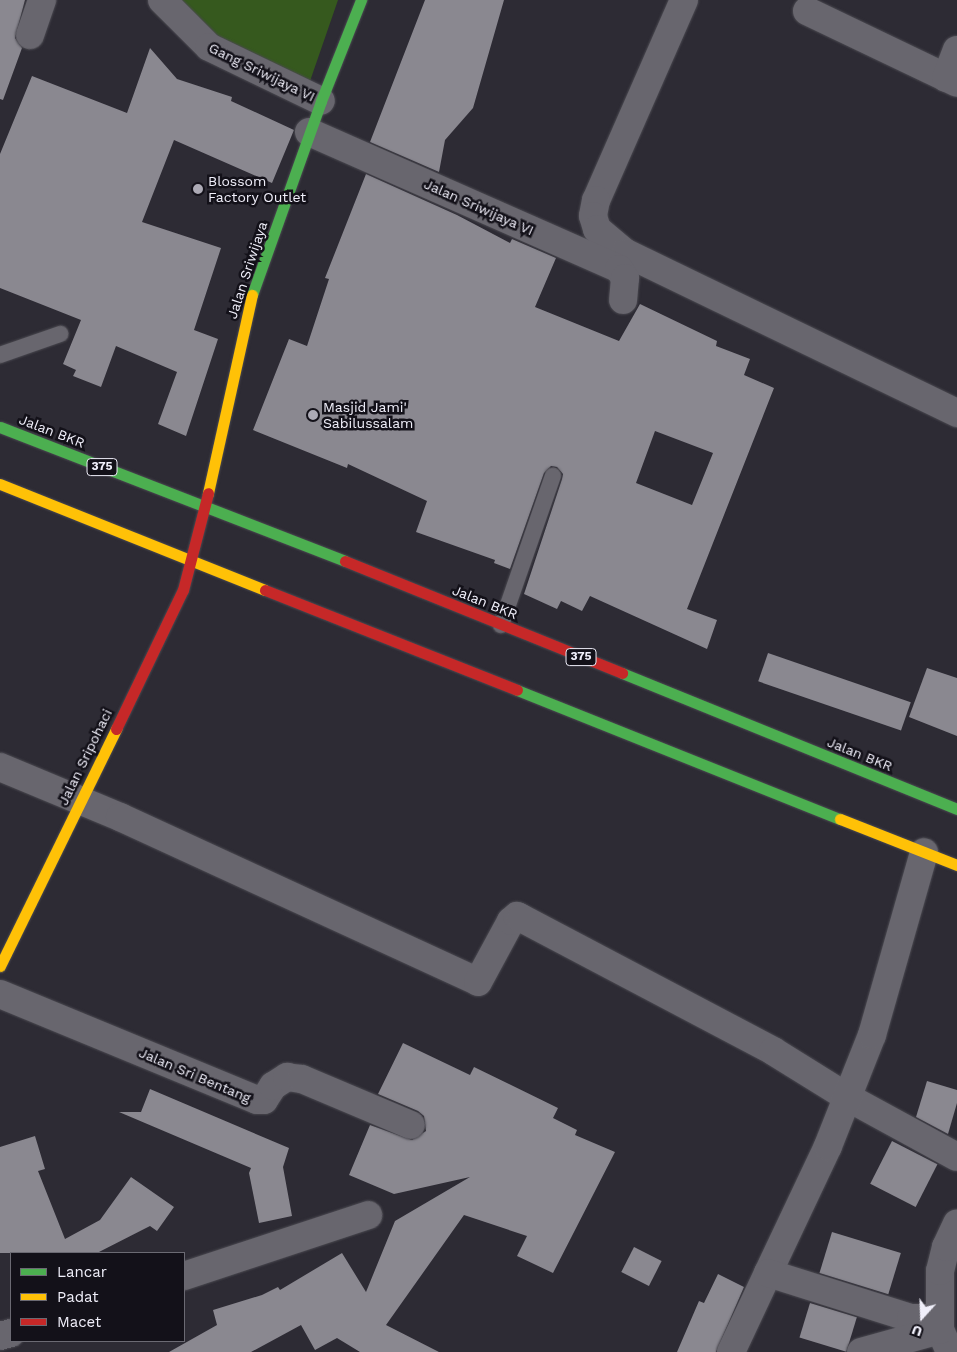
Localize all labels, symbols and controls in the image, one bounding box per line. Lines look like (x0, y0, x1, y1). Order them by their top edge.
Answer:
street label: Gang Sriwijaya VI (206, 39, 318, 105)
place label: Blossom Factory Outlet (208, 173, 307, 206)
street label: Jalan Sriwijaya VI (421, 175, 537, 239)
marker: Blossom Factory Outlet (192, 183, 204, 195)
street label: Jalan Sriwijaya (223, 219, 271, 321)
place label: Masjid Jami' Sabilussalam (323, 399, 413, 432)
marker: Masjid Jami' Sabilussalam (307, 409, 319, 421)
street label: Jalan BKR (17, 411, 87, 451)
road number: 375 (86, 458, 118, 477)
street label: Jalan BKR (450, 581, 520, 623)
road number: 375 (565, 648, 597, 666)
street label: Jalan Sripohaci (54, 706, 116, 808)
street label: Jalan BKR (825, 733, 895, 775)
street label: Jalan Sri Bentang (136, 1044, 254, 1106)
legend (10, 1252, 185, 1342)
text: Lancar (57, 1263, 107, 1281)
text: Padat (57, 1288, 99, 1306)
north arrow (897, 1292, 947, 1342)
text: Macet (57, 1313, 101, 1331)
text: U (909, 1322, 924, 1340)

